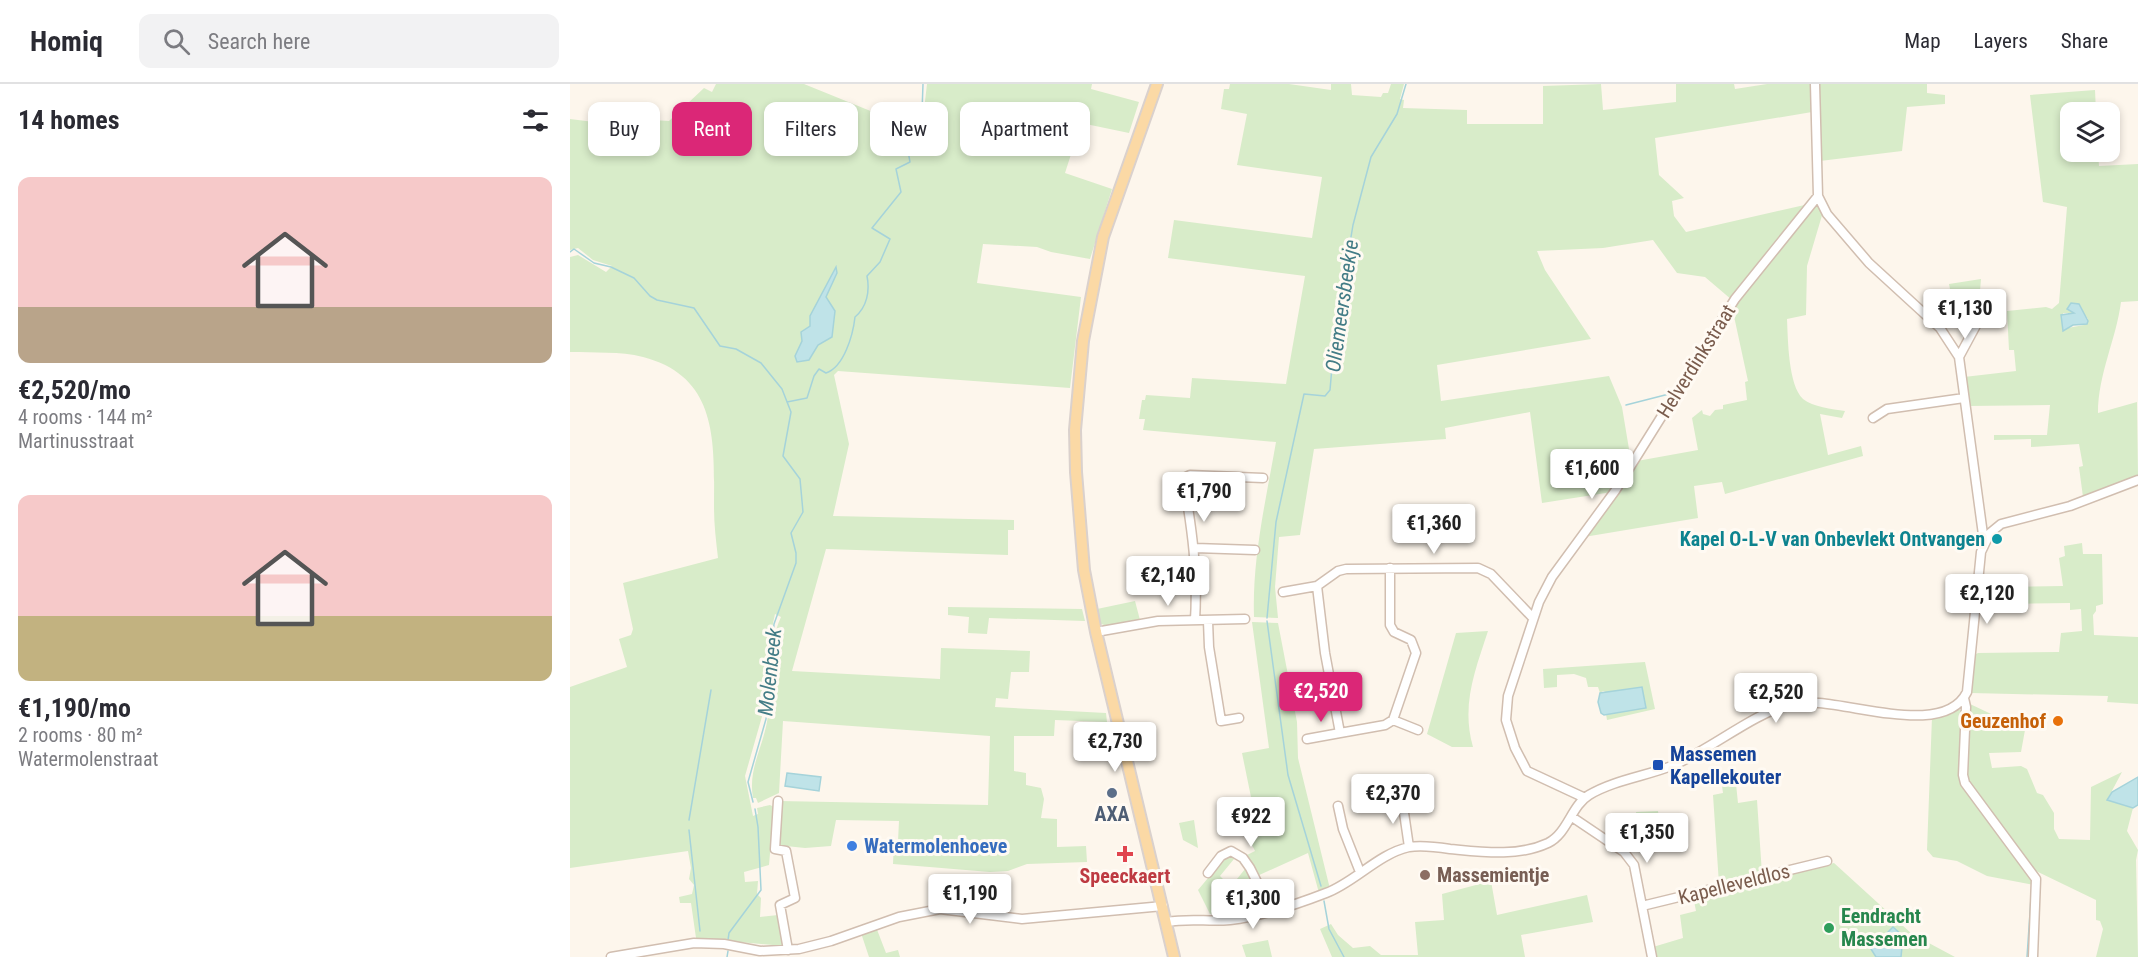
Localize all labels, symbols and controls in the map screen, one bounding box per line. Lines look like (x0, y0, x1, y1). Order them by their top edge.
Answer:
search box (139, 14, 559, 68)
text: Homiq (30, 25, 103, 58)
icon: search (160, 25, 193, 58)
text: Search here (208, 29, 310, 54)
text: Map (1904, 29, 1941, 53)
text: Layers (1974, 29, 2028, 53)
text: Share (2061, 29, 2108, 53)
chip: Buy (588, 102, 660, 156)
chip: Rent (672, 102, 752, 156)
chip: Filters (764, 102, 858, 156)
chip: New (870, 102, 948, 156)
chip: Apartment (960, 102, 1090, 156)
map controls (2060, 102, 2120, 162)
button: layers (2060, 102, 2120, 162)
icon: filters (519, 104, 552, 137)
text: 14 homes (18, 105, 120, 135)
icon: home (231, 216, 339, 324)
water label: Oliemeersbeekje (1321, 238, 1363, 374)
pin: €1,130 (1916, 289, 2014, 340)
text: €1,130 (1937, 296, 1993, 320)
street label: Helverdinkstraat (1652, 300, 1740, 422)
text: €2,520/mo (18, 375, 131, 405)
text: 4 rooms · 144 m² (18, 405, 153, 429)
text: Martinusstraat (18, 429, 134, 453)
pin: €1,600 (1543, 449, 1641, 500)
text: €1,600 (1564, 456, 1620, 480)
pin: €1,790 (1155, 472, 1253, 523)
text: €1,790 (1176, 479, 1232, 503)
pin: €1,360 (1385, 504, 1483, 555)
text: €1,360 (1406, 511, 1462, 535)
place label: Kapel O-L-V van Onbevlekt Ontvangen (1680, 527, 1985, 551)
marker: Kapel O-L-V van Onbevlekt Ontvangen (1990, 532, 2004, 546)
icon: home (231, 534, 339, 642)
pin: €2,140 (1119, 556, 1217, 607)
text: €2,140 (1140, 563, 1196, 587)
pin: €2,120 (1938, 574, 2036, 625)
text: €2,120 (1959, 581, 2015, 605)
water label: Molenbeek (753, 626, 787, 717)
pin: €2,520 (1272, 672, 1370, 723)
pin: €2,520 (1727, 673, 1825, 724)
text: €2,520 (1293, 679, 1349, 703)
text: €2,520 (1748, 680, 1804, 704)
text: €1,190/mo (18, 693, 131, 723)
place label: Geuzenhof (1960, 709, 2046, 733)
marker: Geuzenhof (2051, 714, 2065, 728)
pin: €2,730 (1066, 722, 1164, 773)
text: 2 rooms · 80 m² (18, 723, 143, 747)
text: €2,730 (1087, 729, 1143, 753)
place label: Massemen Kapellekouter (1670, 742, 1782, 789)
text: Watermolenstraat (18, 747, 158, 771)
marker: Massemen Kapellekouter (1651, 758, 1665, 772)
pin: €2,370 (1344, 774, 1442, 825)
text: €2,370 (1365, 781, 1421, 805)
marker: AXA (1105, 786, 1119, 800)
pin: €922 (1215, 797, 1287, 848)
place label: AXA (1094, 802, 1130, 826)
text: €922 (1231, 804, 1271, 828)
pin: €1,350 (1598, 813, 1696, 864)
text: €1,350 (1619, 820, 1675, 844)
place label: Watermolenhoeve (864, 834, 1007, 858)
marker: Watermolenhoeve (845, 839, 859, 853)
marker: Speeckaert (1118, 847, 1132, 861)
street label: Kapelleveldlos (1676, 859, 1792, 909)
place label: Massemientje (1437, 863, 1549, 887)
place label: Speeckaert (1080, 864, 1170, 888)
marker: Massemientje (1418, 868, 1432, 882)
pin: €1,190 (921, 874, 1019, 925)
pin: €1,300 (1204, 879, 1302, 930)
text: €1,190 (942, 881, 998, 905)
text: €1,300 (1225, 886, 1281, 910)
place label: Eendracht Massemen (1841, 904, 1928, 951)
marker: Eendracht Massemen (1822, 921, 1836, 935)

